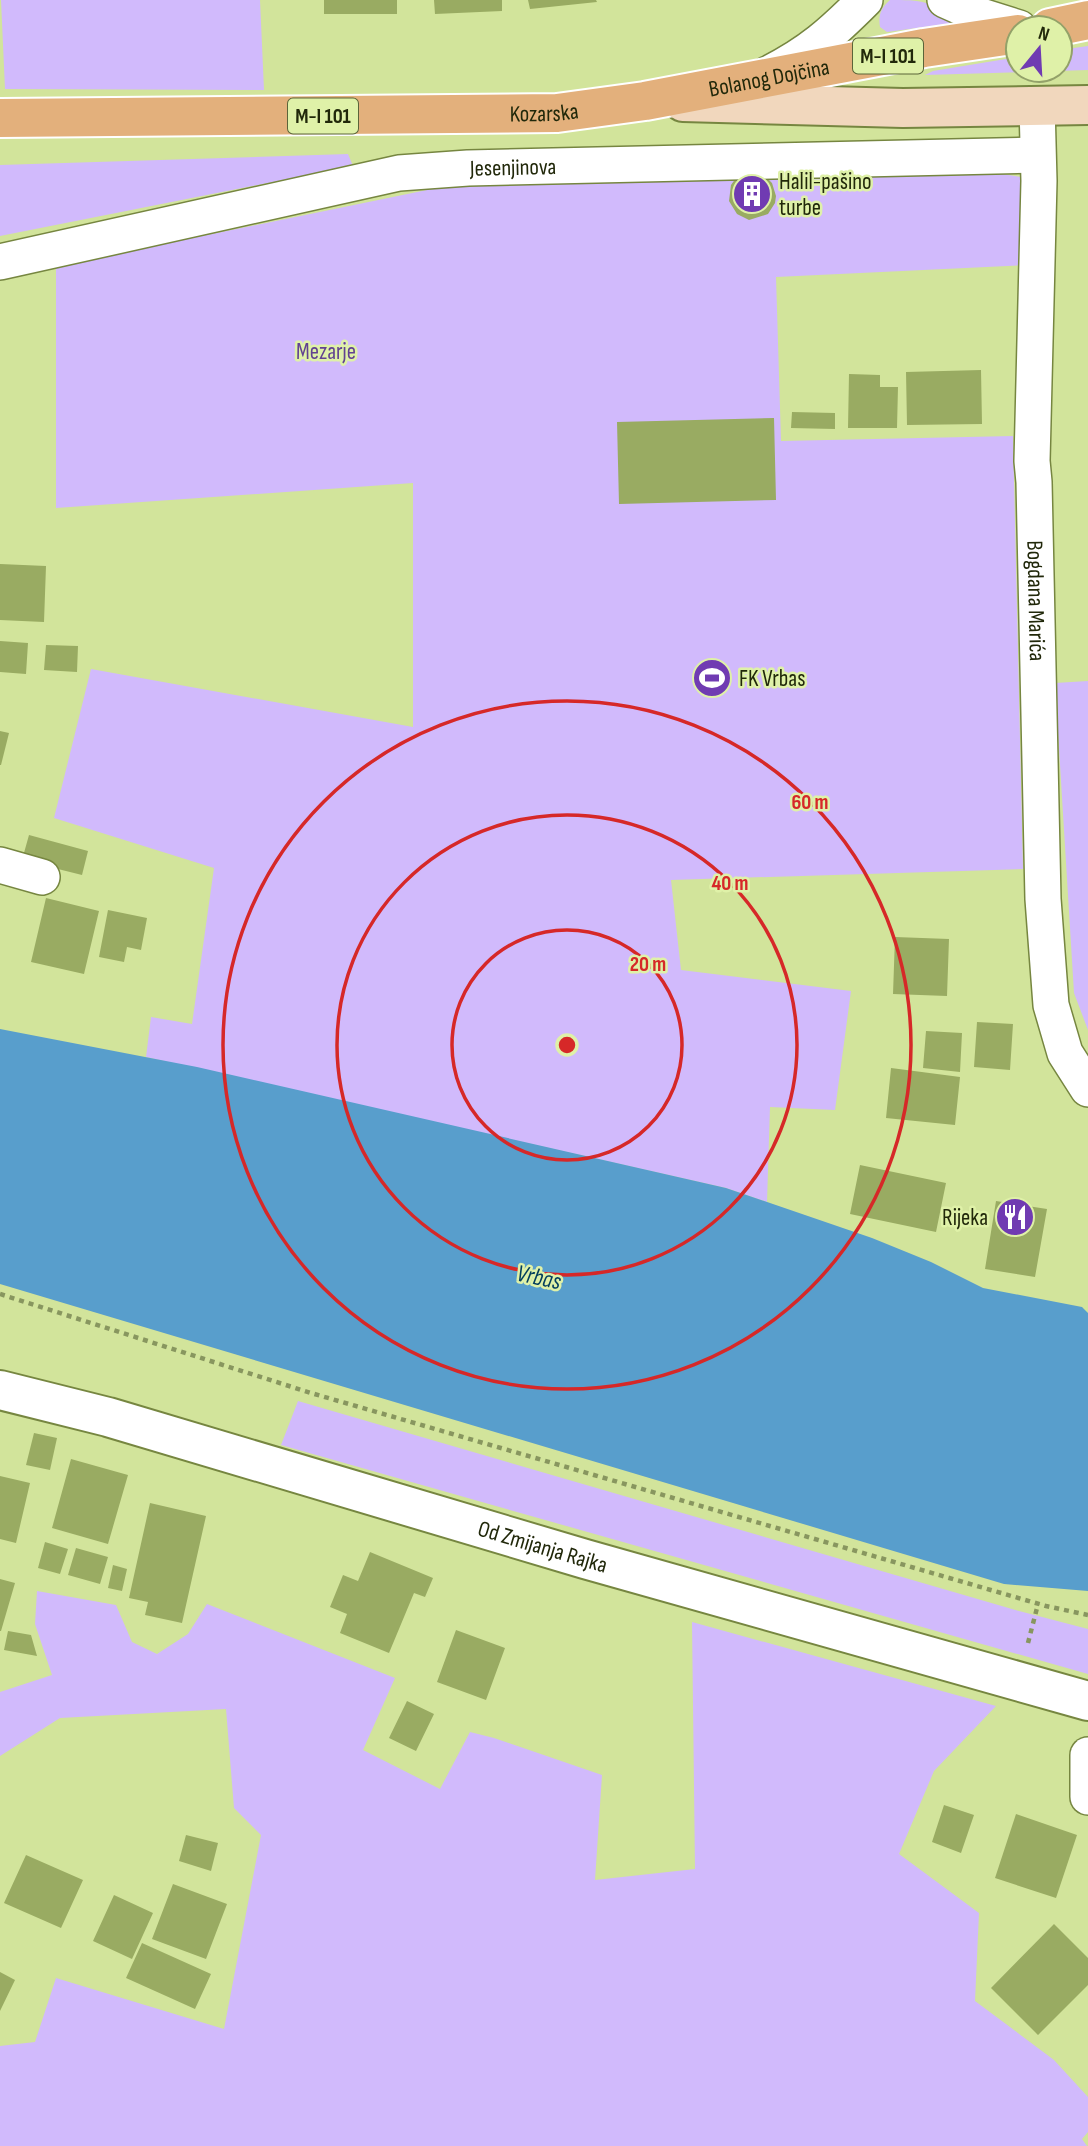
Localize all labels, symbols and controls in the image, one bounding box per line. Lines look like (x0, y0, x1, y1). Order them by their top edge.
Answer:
north arrow (1004, 14, 1074, 84)
text: N (1035, 22, 1052, 47)
road number: M-I 101 (853, 38, 923, 74)
street label: Bolanog Dojčina (706, 53, 832, 104)
street label: Kozarska (510, 97, 580, 128)
road number: M-I 101 (288, 99, 358, 134)
street label: Jesenjinova (469, 153, 557, 183)
place label: Halil-pašino turbe (779, 168, 872, 222)
building icon: Halil-pašino turbe (731, 173, 773, 215)
park label: Mezarje (296, 338, 356, 366)
street label: Bogdana Marića (1020, 540, 1051, 662)
sports icon: FK Vrbas (691, 657, 733, 699)
place label: FK Vrbas (739, 665, 805, 693)
text: 60 m (791, 790, 829, 815)
text: 40 m (712, 871, 748, 896)
text: 20 m (630, 952, 666, 977)
centre of rings (555, 1033, 579, 1057)
restaurant icon: Rijeka (994, 1196, 1036, 1238)
place label: Rijeka (942, 1204, 988, 1232)
water label: Vrbas (514, 1259, 564, 1296)
street label: Od Zmijanja Rajka (475, 1515, 610, 1580)

